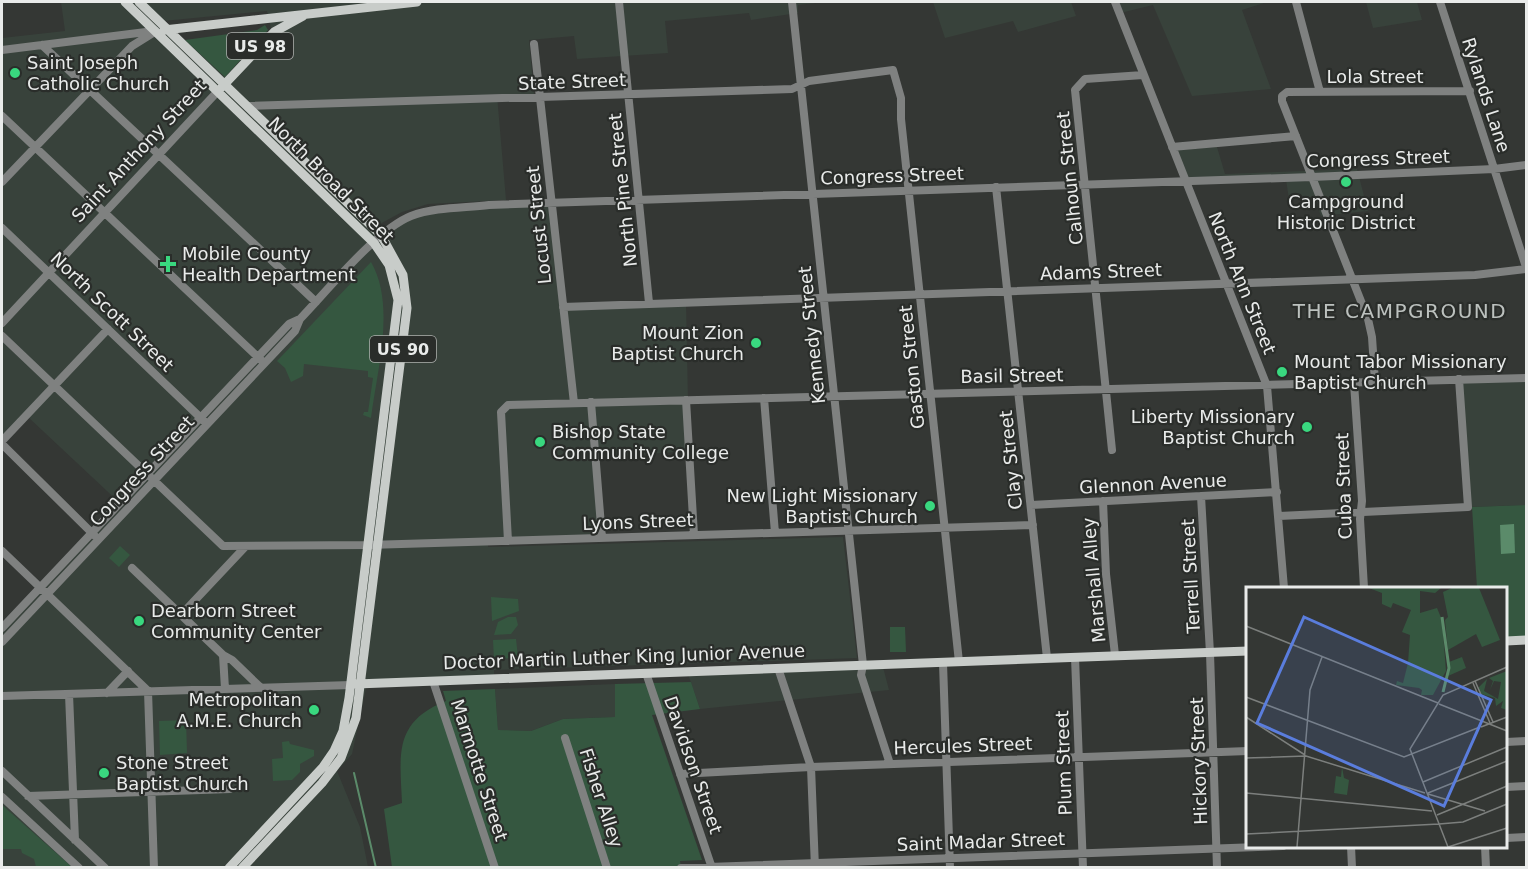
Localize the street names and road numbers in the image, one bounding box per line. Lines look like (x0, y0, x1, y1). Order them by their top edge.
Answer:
road number: US 98 (227, 33, 293, 59)
street label: Rylands Lane (1458, 35, 1515, 155)
street label: Lola Street (1326, 66, 1424, 87)
street label: State Street (518, 69, 626, 94)
street label: Saint Anthony Street (67, 75, 210, 226)
street label: Calhoun Street (1052, 110, 1087, 246)
street label: North Broad Street (264, 112, 399, 247)
street label: North Pine Street (604, 112, 641, 268)
street label: Congress Street (1306, 145, 1450, 172)
street label: Congress Street (820, 162, 964, 189)
street label: Locust Street (522, 165, 555, 285)
street label: North Ann Street (1204, 209, 1281, 357)
street label: North Scott Street (46, 247, 178, 376)
street label: Adams Street (1040, 259, 1162, 284)
street label: Kennedy Street (794, 265, 829, 405)
street label: Gaston Street (895, 304, 928, 430)
road number: US 90 (370, 336, 436, 362)
street label: Basil Street (960, 364, 1064, 387)
street label: Clay Street (995, 409, 1026, 511)
street label: Congress Street (85, 411, 198, 530)
street label: Cuba Street (1331, 432, 1356, 540)
street label: Glennon Avenue (1079, 469, 1227, 498)
street label: Lyons Street (582, 509, 694, 534)
street label: Marshall Alley (1078, 516, 1109, 643)
street label: Terrell Street (1177, 518, 1204, 635)
street label: Doctor Martin Luther King Junior Avenue (443, 640, 805, 673)
street label: Davidson Street (660, 693, 727, 836)
street label: Marmotte Street (447, 696, 512, 843)
street label: Hickory Street (1186, 697, 1211, 825)
street label: Plum Street (1051, 710, 1076, 816)
street label: Hercules Street (893, 733, 1033, 758)
street label: Fisher Alley (576, 746, 627, 850)
street label: Saint Madar Street (896, 828, 1066, 855)

